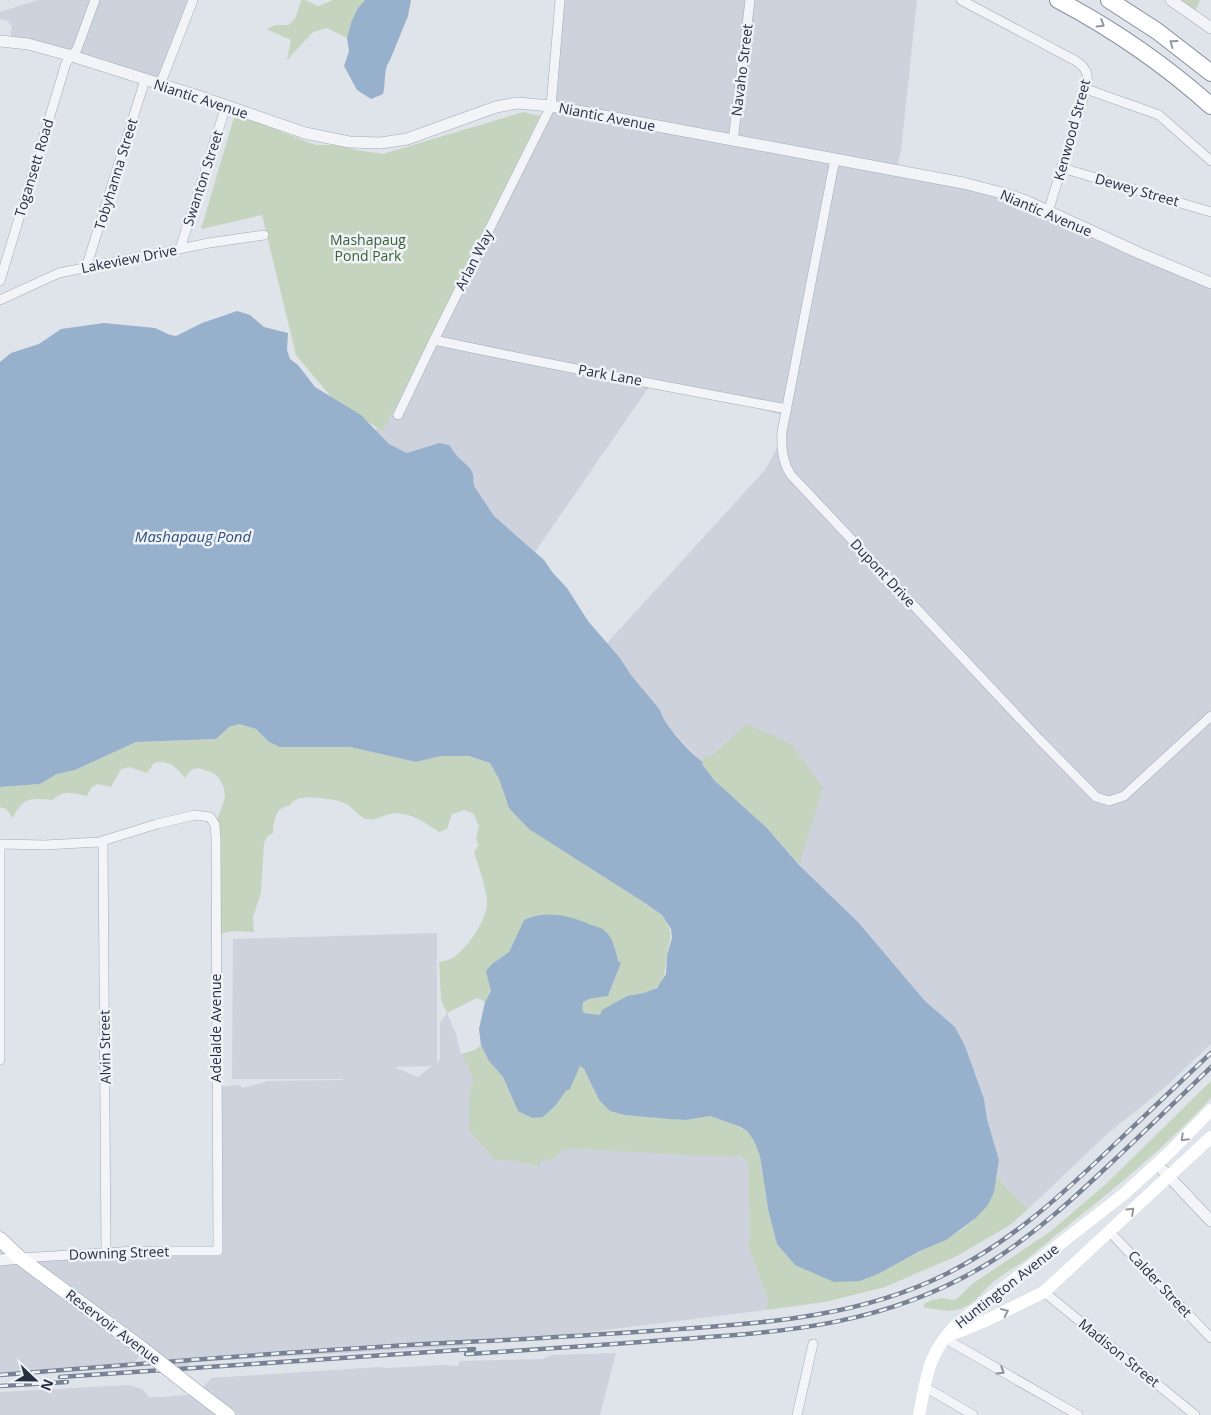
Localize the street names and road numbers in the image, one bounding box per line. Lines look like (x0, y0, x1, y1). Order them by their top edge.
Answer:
street label: Navaho Street (726, 23, 757, 117)
street label: Niantic Avenue (152, 74, 251, 123)
street label: Kenwood Street (1049, 77, 1094, 183)
street label: Niantic Avenue (557, 98, 657, 135)
street label: Togansett Road (10, 116, 57, 219)
street label: Tobyhanna Street (90, 116, 142, 232)
street label: Swanton Street (178, 128, 227, 228)
street label: Dewey Street (1093, 168, 1181, 211)
street label: Niantic Avenue (997, 185, 1095, 240)
street label: Arlan Way (450, 225, 497, 293)
street label: Lakeview Drive (79, 240, 179, 277)
street label: Park Lane (577, 360, 644, 389)
street label: Dupont Drive (847, 534, 920, 611)
street label: Adelaide Avenue (206, 973, 225, 1082)
street label: Alvin Street (94, 1010, 115, 1084)
street label: Huntington Avenue (951, 1239, 1063, 1332)
street label: Downing Street (68, 1241, 170, 1264)
street label: Calder Street (1124, 1246, 1196, 1321)
street label: Reservoir Avenue (62, 1285, 165, 1369)
street label: Madison Street (1075, 1314, 1164, 1391)

